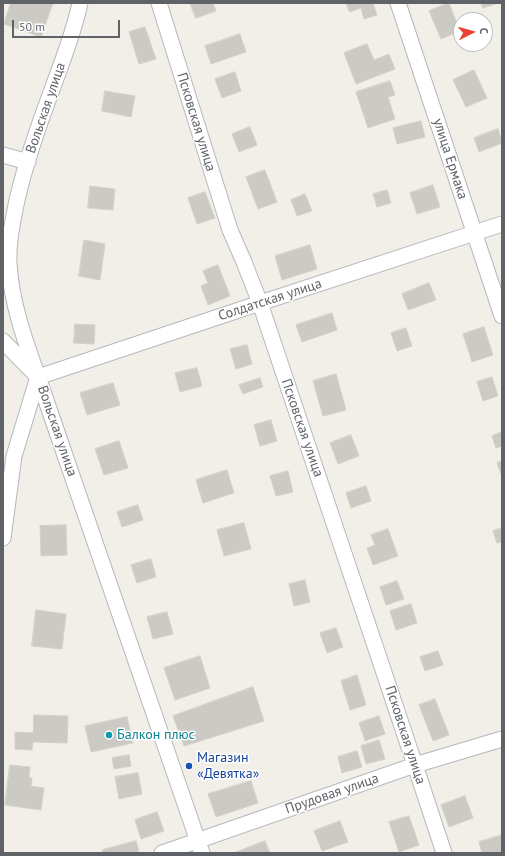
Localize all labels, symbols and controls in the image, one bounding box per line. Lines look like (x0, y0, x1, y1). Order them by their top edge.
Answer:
scale bar (14, 12, 122, 38)
north arrow (453, 12, 493, 52)
text: 50 m (19, 19, 45, 34)
text: С (477, 27, 491, 35)
street label: Вольская улица (23, 60, 69, 156)
street label: Псковская улица (173, 71, 219, 173)
street label: улица Ермака (429, 116, 471, 202)
street label: Солдатская улица (216, 275, 324, 325)
street label: Псковская улица (277, 377, 327, 479)
street label: Вольская улица (34, 383, 80, 479)
street label: Псковская улица (381, 684, 429, 786)
place label: Балкон плюс (117, 727, 195, 743)
marker: Балкон плюс (104, 730, 114, 740)
place label: Магазин «Девятка» (197, 750, 259, 782)
marker: Магазин «Девятка» (184, 761, 194, 771)
street label: Прудовая улица (283, 770, 381, 818)

